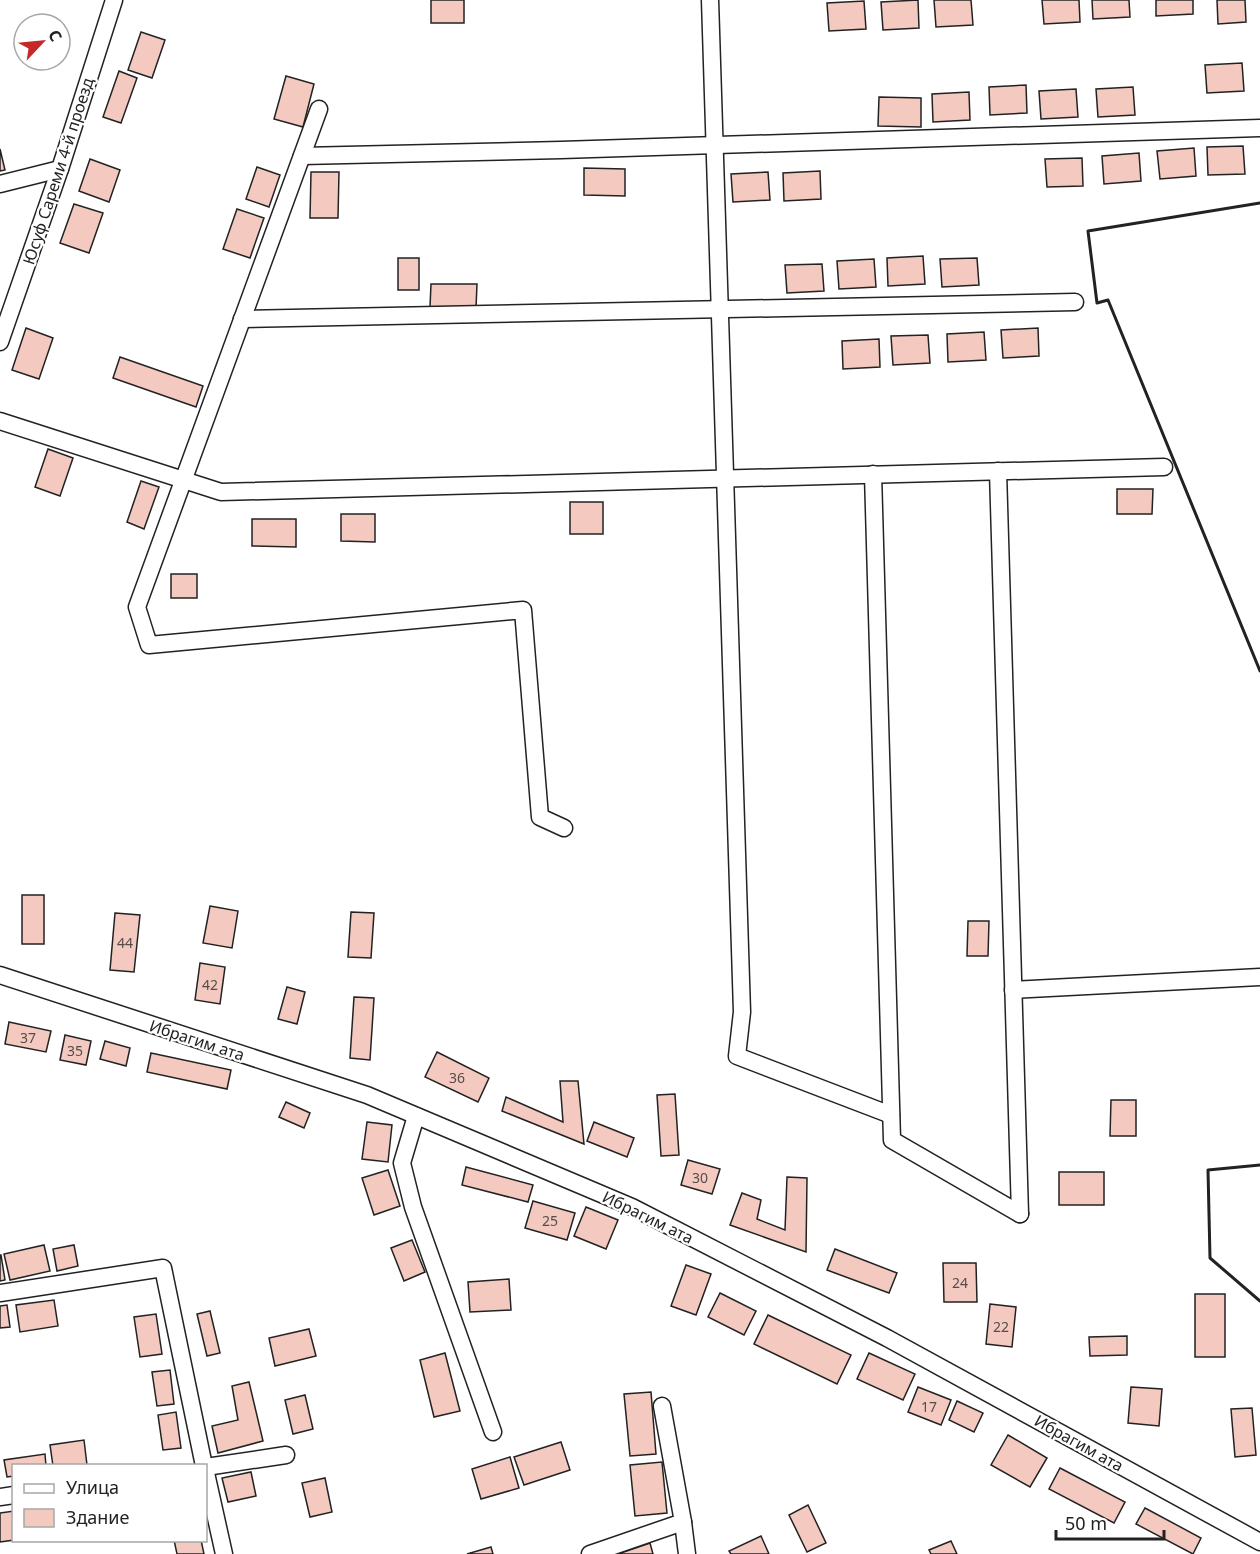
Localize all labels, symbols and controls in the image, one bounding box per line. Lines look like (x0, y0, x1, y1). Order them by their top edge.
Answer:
north arrow (12, 12, 72, 72)
text: С (43, 26, 68, 45)
street label: Юсуф Сареми 4-й проезд (17, 74, 99, 267)
house number: 44 (117, 933, 133, 952)
house number: 42 (202, 975, 218, 994)
street label: Ибрагим ата (147, 1014, 247, 1066)
house number: 37 (20, 1028, 36, 1047)
house number: 35 (67, 1041, 83, 1060)
house number: 36 (449, 1068, 465, 1087)
house number: 30 (692, 1168, 708, 1187)
street label: Ибрагим ата (599, 1185, 697, 1249)
house number: 25 (542, 1211, 558, 1230)
house number: 24 (952, 1273, 968, 1292)
house number: 22 (993, 1317, 1009, 1336)
house number: 17 (921, 1397, 937, 1416)
street label: Ибрагим ата (1030, 1409, 1128, 1477)
legend (12, 1464, 207, 1542)
text: Улица (66, 1475, 119, 1499)
scale bar (1056, 1503, 1164, 1541)
text: Здание (66, 1505, 130, 1529)
text: 50 m (1065, 1511, 1107, 1535)

